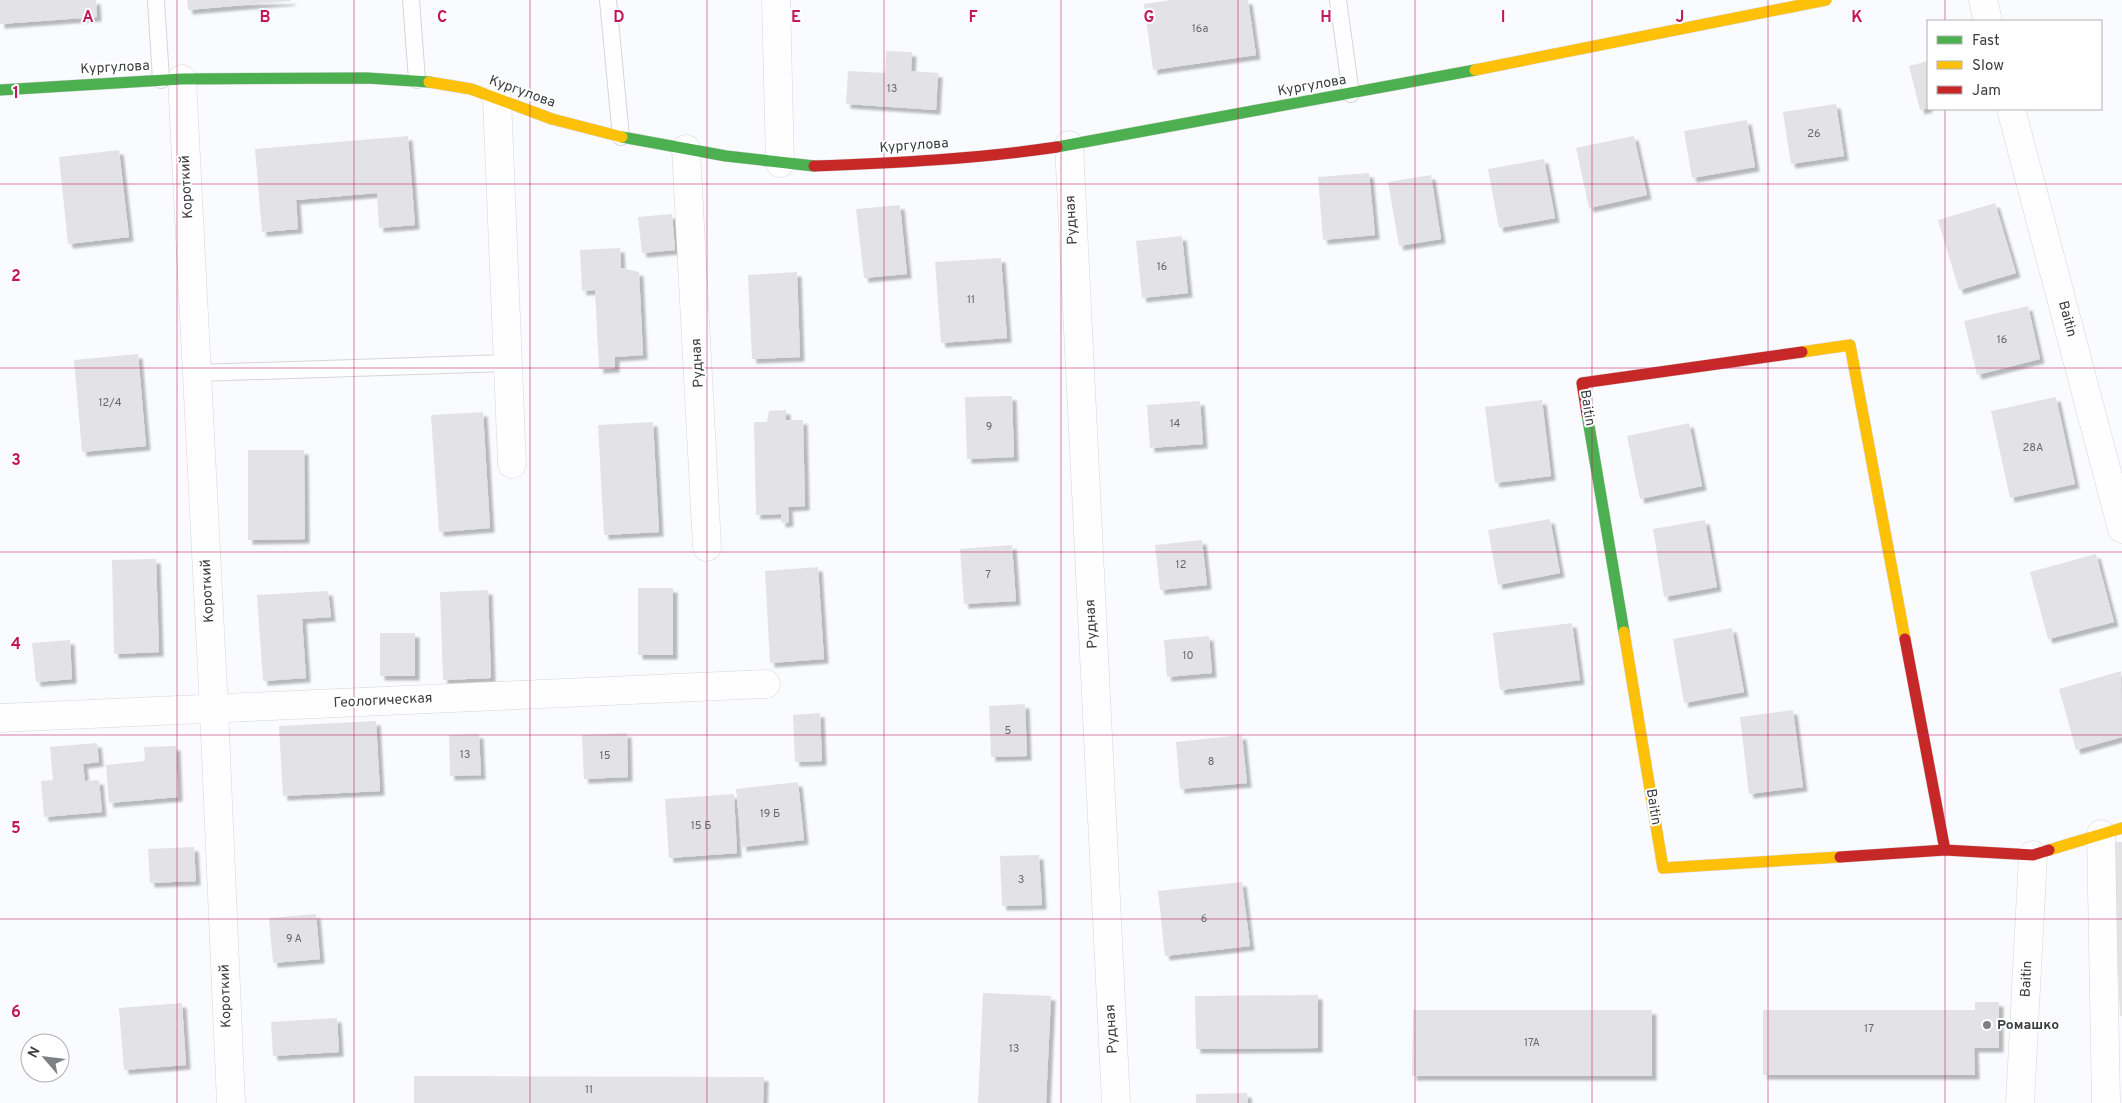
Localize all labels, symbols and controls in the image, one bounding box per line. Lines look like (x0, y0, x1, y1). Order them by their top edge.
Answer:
text: A (82, 8, 94, 28)
text: B (259, 8, 271, 28)
text: C (437, 8, 447, 28)
text: D (613, 8, 625, 28)
text: E (791, 8, 801, 28)
text: F (968, 8, 978, 28)
text: G (1144, 8, 1154, 28)
text: H (1320, 8, 1332, 28)
text: I (1501, 8, 1505, 28)
text: J (1676, 8, 1684, 28)
text: K (1851, 8, 1863, 28)
legend (1927, 20, 2102, 110)
house number: 16а (1192, 22, 1208, 36)
text: Fast (1972, 32, 2000, 51)
text: Slow (1972, 57, 2004, 76)
street label: Кургулова (80, 58, 150, 78)
street label: Кургулова (487, 72, 557, 112)
street label: Кургулова (1276, 72, 1348, 100)
house number: 13 (887, 82, 897, 96)
text: Jam (1972, 82, 2001, 101)
text: 1 (13, 84, 19, 104)
house number: 26 (1807, 127, 1821, 141)
street label: Кургулова (879, 135, 949, 157)
street label: Короткий (177, 155, 197, 219)
street label: Рудная (1062, 195, 1082, 245)
house number: 16 (1157, 260, 1167, 274)
text: 2 (11, 267, 21, 287)
house number: 11 (967, 293, 975, 307)
street label: Baitin (2054, 299, 2080, 339)
house number: 16 (1997, 333, 2007, 347)
street label: Рудная (688, 338, 708, 388)
street label: Baitin (1576, 389, 1598, 427)
house number: 12/4 (98, 396, 122, 410)
house number: 14 (1170, 417, 1181, 431)
house number: 9 (986, 420, 992, 434)
house number: 28А (2023, 441, 2043, 455)
text: 3 (11, 451, 21, 471)
house number: 12 (1176, 558, 1186, 572)
street label: Короткий (198, 559, 218, 623)
house number: 7 (985, 568, 991, 582)
street label: Рудная (1082, 599, 1102, 649)
text: 4 (11, 635, 21, 655)
house number: 10 (1182, 649, 1194, 663)
street label: Геологическая (333, 690, 433, 712)
house number: 5 (1005, 724, 1012, 738)
house number: 13 (460, 748, 470, 762)
house number: 15 (600, 749, 611, 763)
house number: 8 (1208, 755, 1214, 769)
street label: Baitin (1642, 788, 1664, 826)
house number: 19 Б (760, 807, 780, 821)
text: 5 (11, 819, 21, 839)
house number: 15 Б (691, 819, 711, 833)
house number: 3 (1018, 873, 1024, 887)
house number: 6 (1201, 912, 1207, 926)
house number: 9 А (286, 932, 302, 946)
street label: Baitin (2018, 960, 2036, 998)
street label: Короткий (216, 964, 236, 1028)
text: 6 (11, 1003, 21, 1023)
street label: Рудная (1102, 1004, 1122, 1054)
place label: Ромашко (1997, 1017, 2059, 1034)
marker: Ромашко (1981, 1019, 1993, 1031)
house number: 17 (1864, 1022, 1874, 1036)
north arrow (20, 1033, 70, 1083)
house number: 17А (1524, 1036, 1540, 1050)
house number: 13 (1009, 1042, 1019, 1056)
text: N (25, 1044, 45, 1061)
house number: 11 (585, 1083, 593, 1097)

